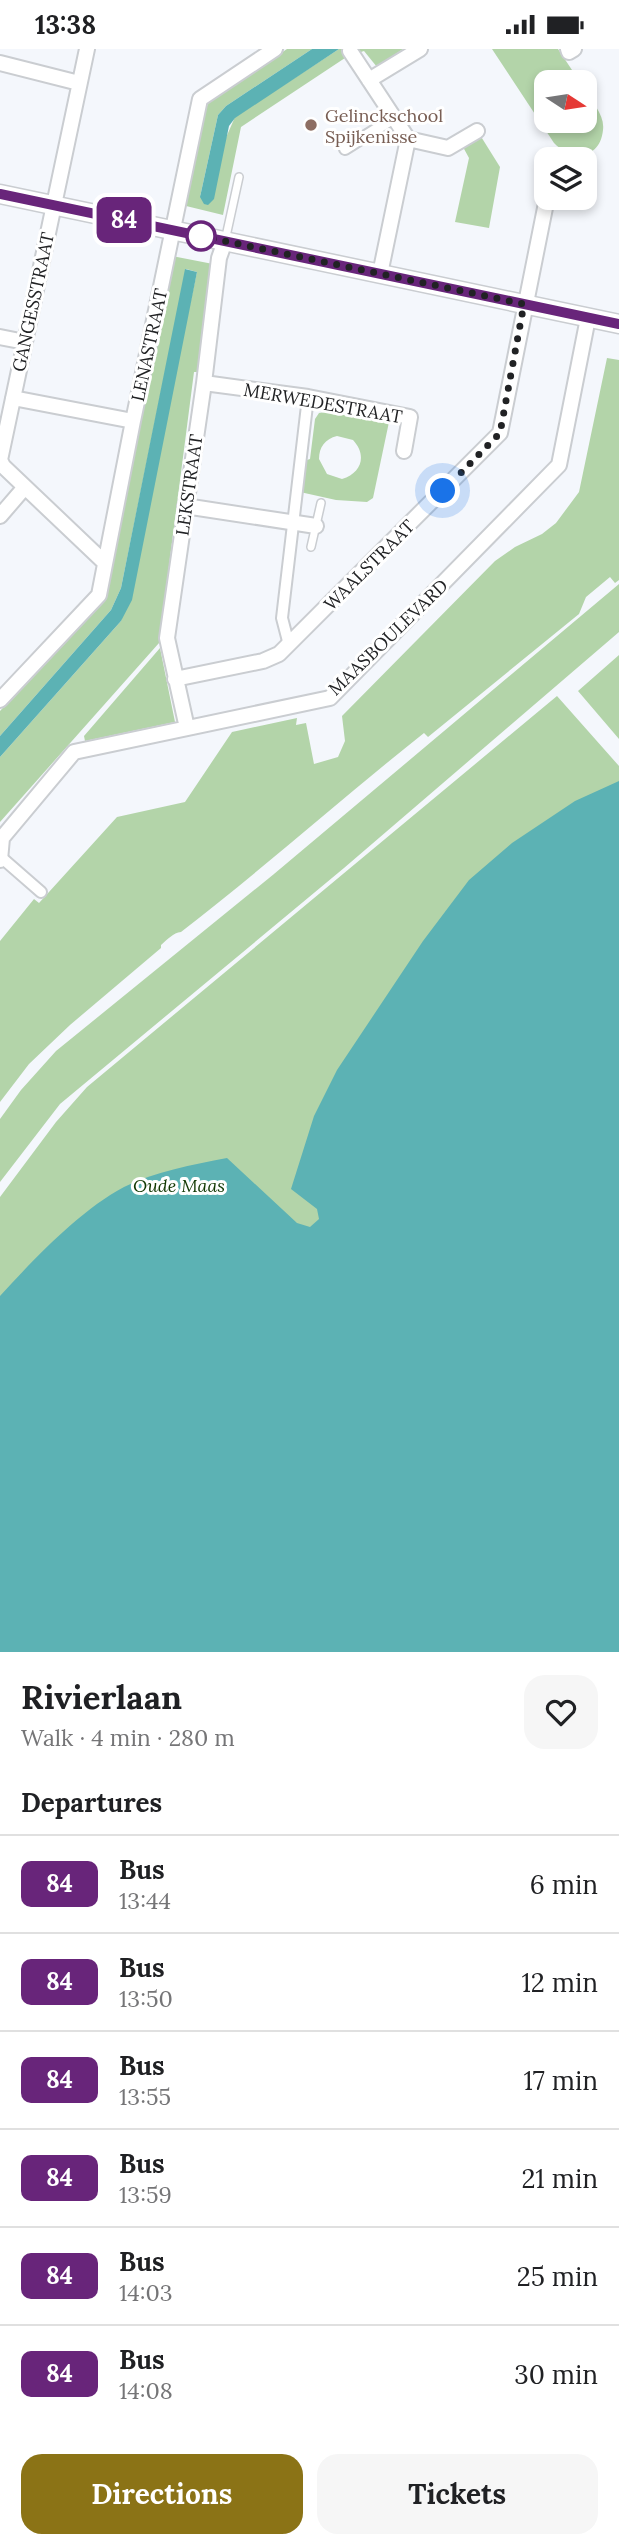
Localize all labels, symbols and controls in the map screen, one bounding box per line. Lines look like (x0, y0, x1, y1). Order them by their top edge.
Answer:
text: 13:38 (35, 8, 96, 41)
north arrow (534, 70, 597, 133)
map controls (534, 70, 597, 210)
place label: Gelinckschool Spijkenisse (325, 104, 443, 148)
marker: Gelinckschool Spijkenisse (303, 117, 319, 133)
button: layers (534, 147, 597, 210)
line badge: 84 (92, 197, 156, 243)
text: 84 (111, 204, 137, 235)
unlabelled marker (186, 221, 216, 251)
street label: GANGESSTRAAT (7, 230, 59, 374)
street label: LENASTRAAT (126, 286, 172, 404)
street label: MERWEDESTRAAT (242, 378, 405, 428)
street label: LEKSTRAAT (170, 432, 208, 537)
your location (425, 473, 460, 508)
street label: WAALSTRAAT (319, 514, 420, 615)
street label: MAASBOULEVARD (323, 574, 453, 700)
park label: Oude Maas (133, 1174, 225, 1197)
button: heart (524, 1675, 598, 1749)
text: Rivierlaan (21, 1676, 182, 1718)
text: Walk · 4 min · 280 m (21, 1723, 235, 1752)
text: Departures (21, 1786, 162, 1819)
text: Bus (119, 1853, 165, 1886)
text: 84 (46, 1868, 73, 1899)
text: 6 min (530, 1868, 598, 1901)
text: 13:44 (119, 1886, 171, 1915)
text: Bus (119, 1951, 165, 1984)
text: 84 (46, 1966, 73, 1997)
text: 12 min (521, 1966, 598, 1999)
text: 13:50 (119, 1984, 173, 2013)
text: Bus (119, 2049, 165, 2082)
text: 84 (46, 2064, 73, 2095)
text: 17 min (523, 2064, 598, 2097)
text: 13:55 (119, 2082, 171, 2111)
text: Bus (119, 2147, 165, 2180)
text: 84 (46, 2162, 73, 2193)
text: 21 min (521, 2162, 598, 2195)
text: 13:59 (119, 2180, 172, 2209)
text: Bus (119, 2245, 165, 2278)
text: 84 (46, 2260, 73, 2291)
text: 25 min (517, 2260, 598, 2293)
text: 14:03 (119, 2278, 173, 2307)
text: Bus (119, 2343, 165, 2376)
text: 84 (46, 2358, 73, 2389)
text: 30 min (514, 2358, 598, 2391)
text: 14:08 (119, 2376, 173, 2405)
button: Directions (21, 2454, 303, 2534)
button: Tickets (317, 2454, 598, 2534)

